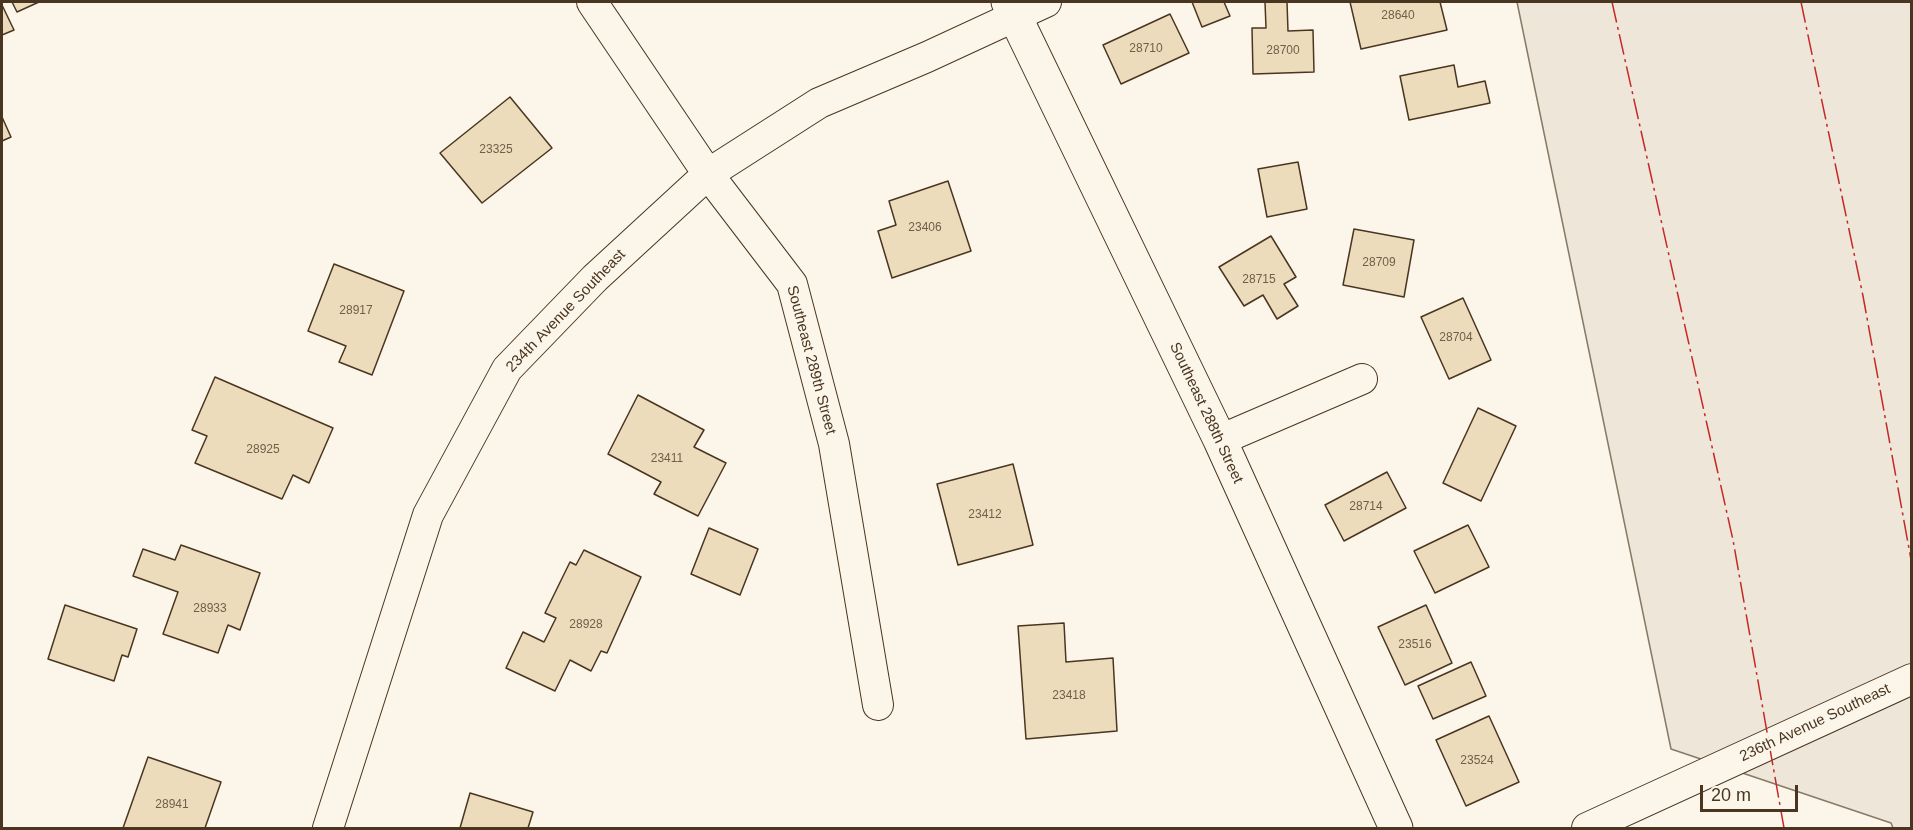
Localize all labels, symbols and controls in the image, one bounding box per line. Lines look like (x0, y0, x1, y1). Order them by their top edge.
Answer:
house number: 28640 (1381, 9, 1415, 23)
house number: 28710 (1129, 42, 1163, 56)
house number: 28700 (1266, 44, 1300, 58)
house number: 23325 (479, 143, 513, 157)
house number: 23406 (908, 221, 942, 235)
street label: 234th Avenue Southeast (503, 246, 629, 376)
house number: 28709 (1362, 256, 1396, 270)
house number: 28715 (1242, 273, 1276, 287)
street label: Southeast 289th Street (782, 284, 840, 436)
house number: 28917 (339, 304, 373, 318)
house number: 28704 (1439, 331, 1473, 345)
street label: Southeast 288th Street (1165, 340, 1247, 486)
house number: 28925 (246, 443, 280, 457)
house number: 23411 (651, 452, 683, 466)
house number: 28714 (1349, 500, 1383, 514)
house number: 23412 (968, 508, 1002, 522)
house number: 28933 (193, 602, 227, 616)
house number: 28928 (569, 618, 603, 632)
house number: 23516 (1398, 638, 1432, 652)
street label: 236th Avenue Southeast (1737, 680, 1893, 766)
house number: 23418 (1052, 689, 1086, 703)
house number: 23524 (1460, 754, 1494, 768)
scale bar (1703, 773, 1800, 811)
text: 20 m (1711, 785, 1751, 805)
house number: 28941 (155, 798, 189, 812)

